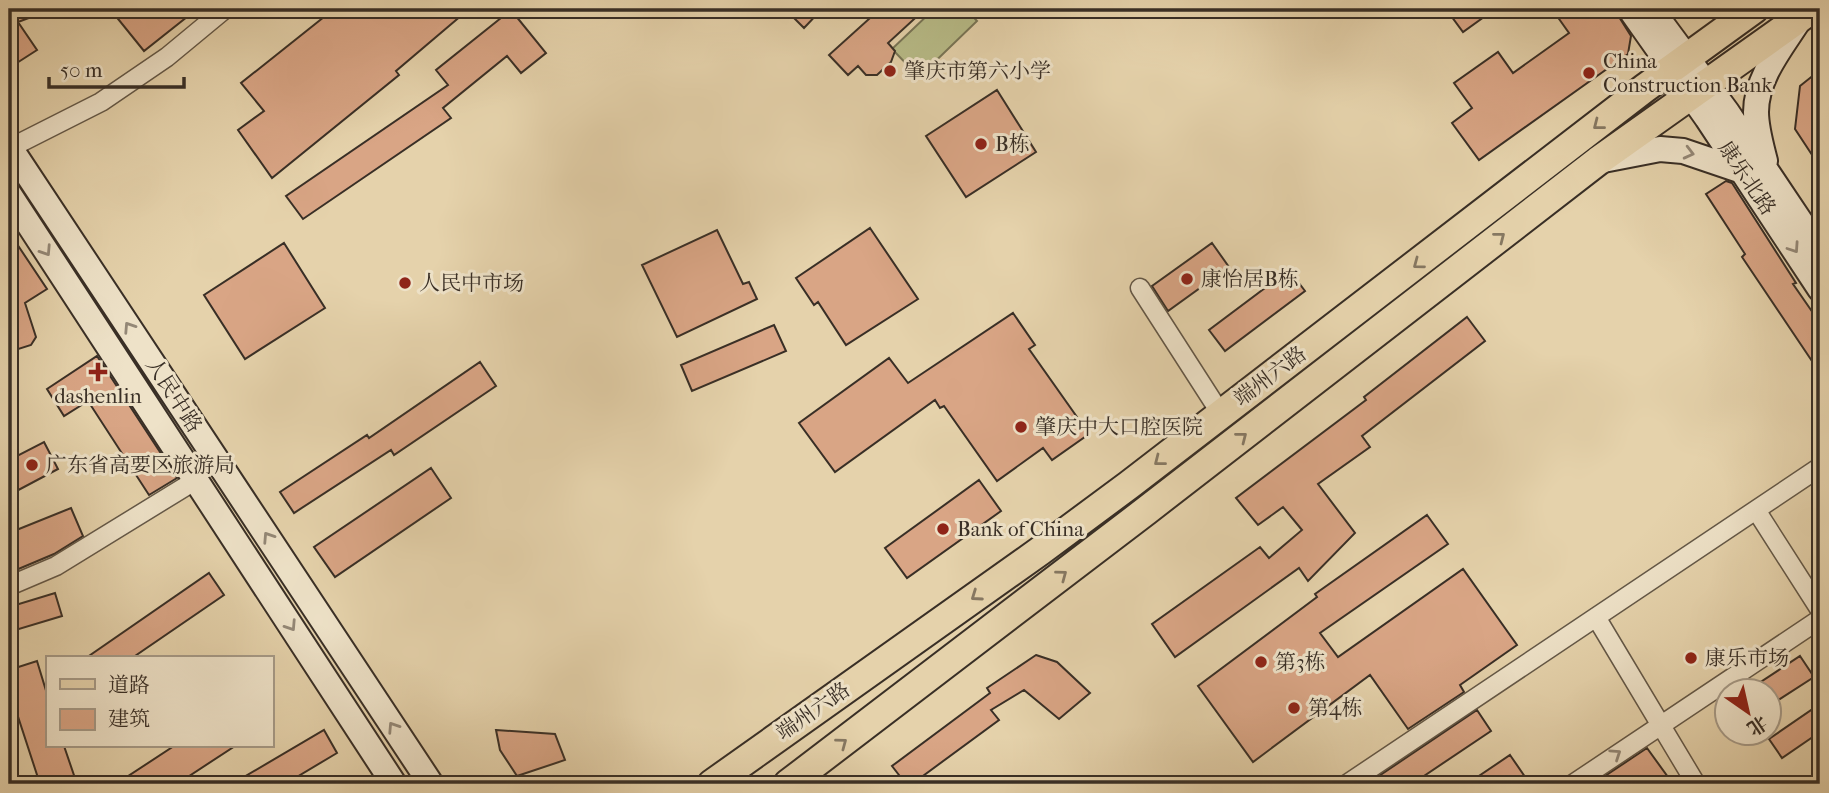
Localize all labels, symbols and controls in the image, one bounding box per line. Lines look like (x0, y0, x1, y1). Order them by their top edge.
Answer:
scale bar (49, 46, 184, 90)
place label: China Construction Bank (1603, 49, 1772, 97)
text: 50 m (60, 58, 103, 82)
place label: 肇庆市第六小学 (904, 59, 1051, 83)
marker: 肇庆市第六小学 (882, 63, 898, 79)
marker: China Construction Bank (1581, 65, 1597, 81)
one-way arrow (1594, 116, 1606, 129)
place label: B栋 (995, 132, 1030, 156)
marker: B栋 (973, 136, 989, 152)
street label: 康乐北路 (1714, 136, 1780, 220)
one-way arrow (1683, 145, 1695, 159)
one-way arrow (1492, 233, 1504, 246)
one-way arrow (1785, 241, 1798, 254)
one-way arrow (38, 244, 51, 257)
one-way arrow (1413, 255, 1426, 268)
place label: 康怡居B栋 (1201, 267, 1299, 291)
place label: 人民中市场 (419, 271, 524, 295)
marker: 康怡居B栋 (1179, 271, 1195, 287)
marker: 人民中市场 (397, 275, 413, 291)
one-way arrow (125, 322, 137, 335)
street label: 端州六路 (1229, 341, 1311, 411)
street label: 人民中路 (141, 353, 207, 437)
marker: dashenlin (90, 364, 106, 380)
place label: dashenlin (54, 384, 142, 408)
place label: 肇庆中大口腔医院 (1035, 415, 1203, 439)
marker: 肇庆中大口腔医院 (1013, 419, 1029, 435)
one-way arrow (1234, 432, 1247, 445)
place label: 广东省高要区旅游局 (46, 453, 235, 477)
one-way arrow (1155, 453, 1167, 466)
marker: 广东省高要区旅游局 (24, 457, 40, 473)
place label: Bank of China (957, 517, 1084, 541)
marker: Bank of China (935, 521, 951, 537)
one-way arrow (263, 532, 276, 545)
one-way arrow (1054, 571, 1067, 584)
one-way arrow (971, 588, 984, 600)
one-way arrow (283, 619, 296, 632)
place label: 康乐市场 (1705, 646, 1789, 670)
place label: 第3栋 (1275, 650, 1326, 674)
marker: 康乐市场 (1683, 650, 1699, 666)
marker: 第3栋 (1253, 654, 1269, 670)
legend (46, 656, 273, 748)
text: 道路 (108, 673, 150, 697)
street label: 端州六路 (772, 677, 854, 745)
north arrow (1714, 678, 1784, 748)
place label: 第4栋 (1308, 696, 1362, 720)
marker: 第4栋 (1286, 700, 1302, 716)
text: 建筑 (108, 707, 150, 731)
text: 北 (1743, 711, 1771, 740)
one-way arrow (389, 722, 402, 735)
one-way arrow (835, 739, 847, 752)
one-way arrow (1608, 750, 1621, 762)

